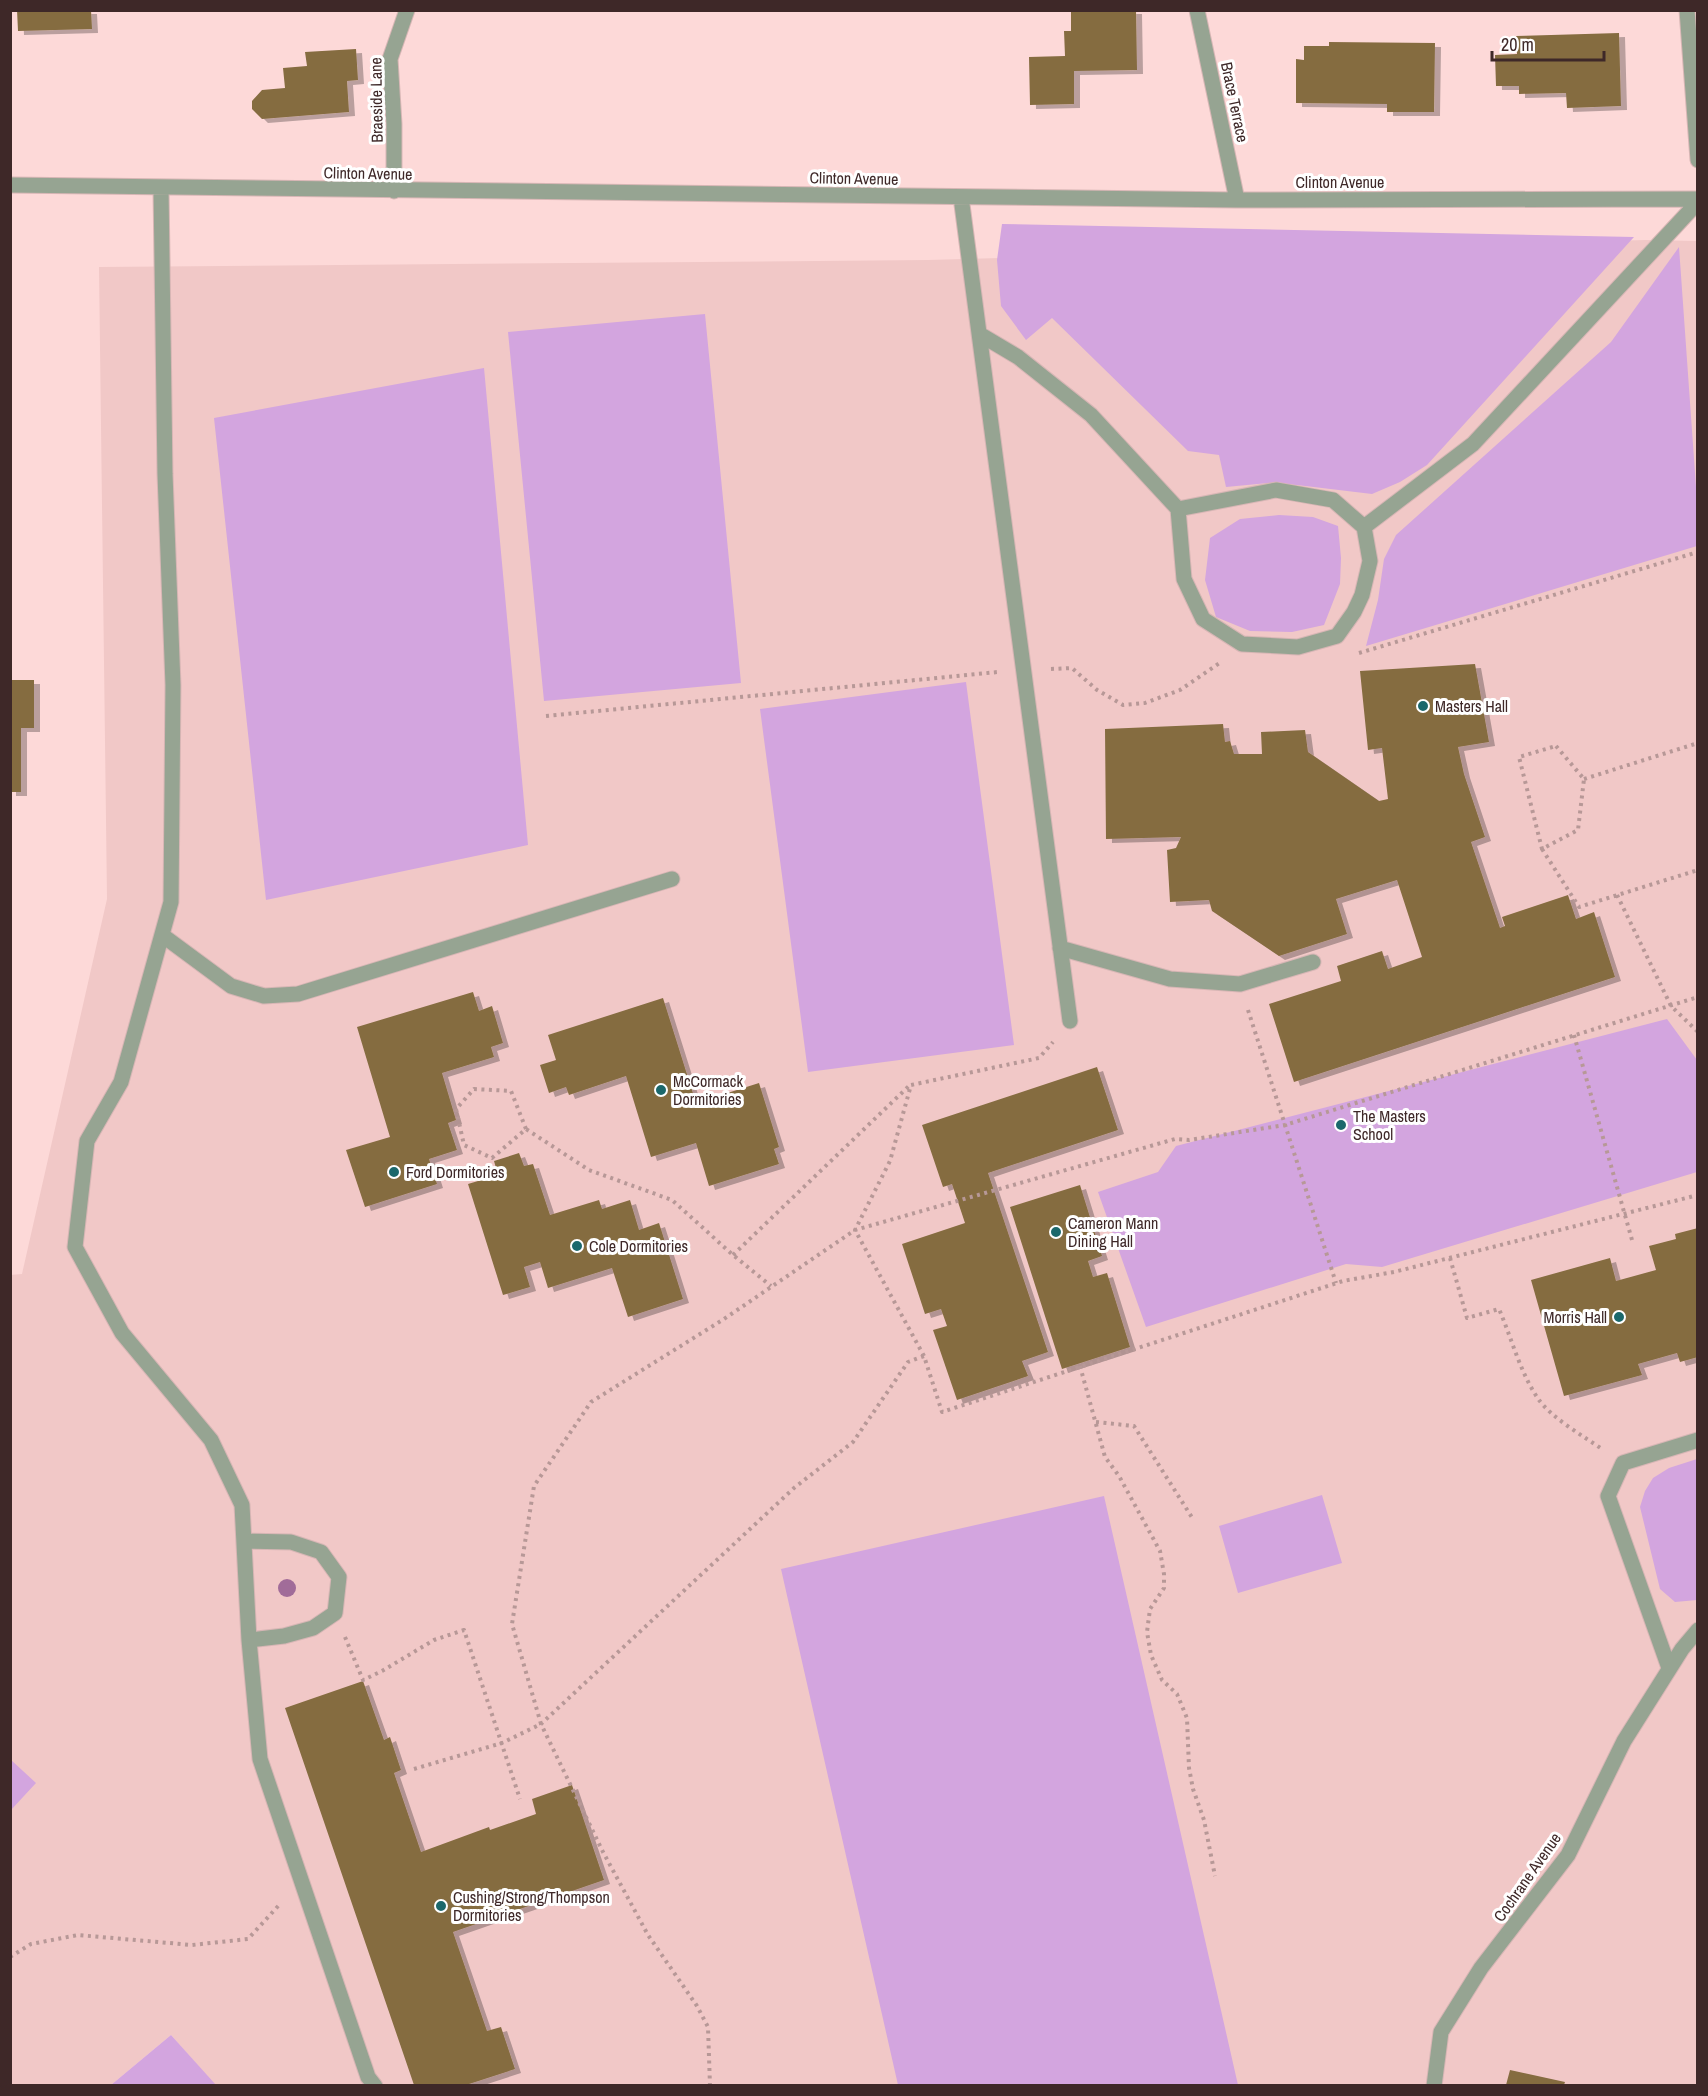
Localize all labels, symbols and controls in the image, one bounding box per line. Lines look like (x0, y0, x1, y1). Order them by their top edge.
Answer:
scale bar (1492, 24, 1604, 62)
text: 20 m (1501, 32, 1534, 57)
street label: Braeside Lane (364, 57, 388, 143)
street label: Brace Terrace (1216, 60, 1254, 144)
street label: Clinton Avenue (323, 161, 413, 185)
street label: Clinton Avenue (809, 166, 899, 190)
street label: Clinton Avenue (1296, 171, 1384, 193)
place label: Masters Hall (1435, 695, 1508, 717)
marker: Masters Hall (1416, 699, 1430, 713)
place label: McCormack Dormitories (673, 1070, 743, 1110)
marker: McCormack Dormitories (654, 1083, 668, 1097)
place label: The Masters School (1353, 1105, 1426, 1145)
marker: The Masters School (1334, 1118, 1348, 1132)
place label: Ford Dormitories (406, 1161, 505, 1183)
marker: Ford Dormitories (387, 1165, 401, 1179)
place label: Cameron Mann Dining Hall (1068, 1212, 1158, 1252)
marker: Cameron Mann Dining Hall (1049, 1225, 1063, 1239)
place label: Cole Dormitories (589, 1235, 688, 1257)
marker: Cole Dormitories (570, 1239, 584, 1253)
place label: Morris Hall (1544, 1306, 1607, 1328)
marker: Morris Hall (1612, 1310, 1626, 1324)
street label: Cochrane Avenue (1488, 1828, 1566, 1926)
place label: Cushing/Strong/Thompson Dormitories (453, 1886, 610, 1926)
marker: Cushing/Strong/Thompson Dormitories (434, 1899, 448, 1913)

